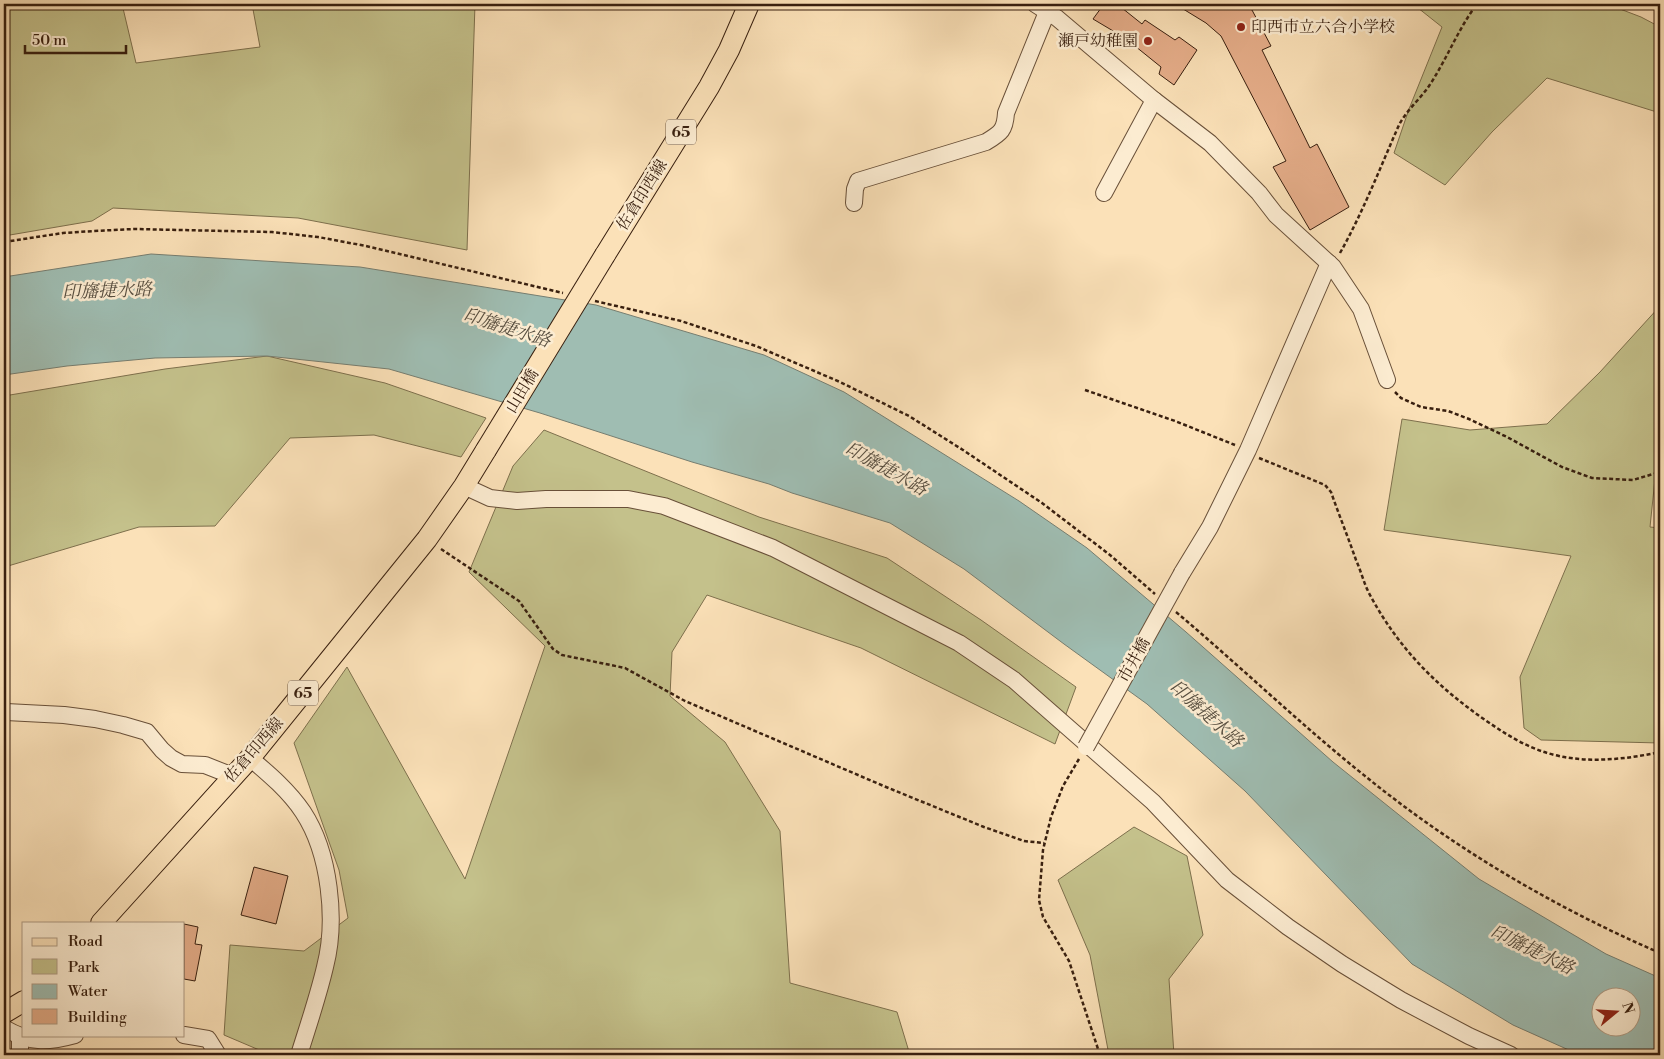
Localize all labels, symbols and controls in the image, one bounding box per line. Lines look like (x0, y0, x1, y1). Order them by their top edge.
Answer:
place label: 印西市立六合小学校 (1251, 17, 1395, 37)
marker: 印西市立六合小学校 (1235, 21, 1247, 33)
scale bar (25, 22, 126, 54)
text: 50 m (32, 31, 66, 50)
place label: 瀬戸幼稚園 (1058, 31, 1138, 51)
marker: 瀬戸幼稚園 (1142, 35, 1154, 47)
road number: 65 (666, 120, 696, 144)
street label: 佐倉印西線 (612, 156, 672, 234)
water label: 印旛捷水路 (62, 278, 154, 304)
water label: 印旛捷水路 (461, 303, 555, 353)
street label: 山田橋 (501, 365, 543, 417)
water label: 印旛捷水路 (841, 437, 933, 502)
street label: 市井橋 (1114, 634, 1154, 686)
water label: 印旛捷水路 (1165, 675, 1249, 754)
road number: 65 (288, 680, 318, 706)
street label: 佐倉印西線 (220, 713, 288, 787)
water label: 印旛捷水路 (1487, 920, 1579, 981)
legend (22, 922, 185, 1036)
text: Road (68, 932, 103, 951)
text: Park (68, 958, 100, 977)
text: Water (67, 982, 108, 1001)
north arrow (1592, 986, 1642, 1036)
text: N (1617, 1000, 1638, 1016)
text: Building (67, 1008, 127, 1027)

